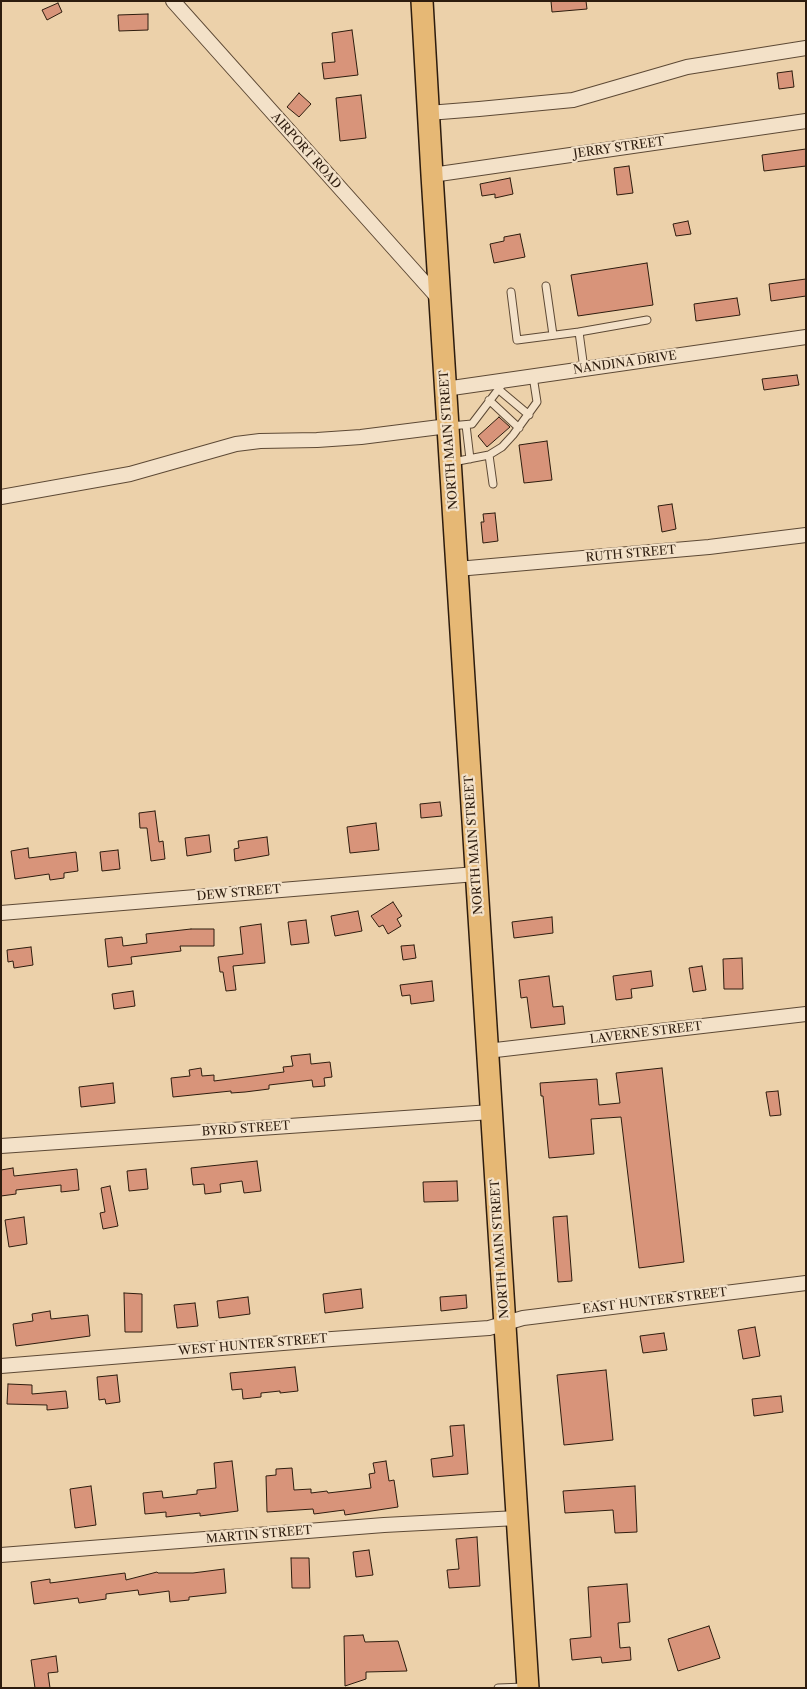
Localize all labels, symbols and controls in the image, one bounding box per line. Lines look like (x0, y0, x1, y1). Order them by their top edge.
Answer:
street label: AIRPORT ROAD (268, 110, 344, 192)
street label: JERRY STREET (572, 134, 666, 162)
street label: NANDINA DRIVE (572, 349, 678, 377)
street label: NORTH MAIN STREET (437, 370, 461, 510)
street label: RUTH STREET (585, 543, 677, 565)
street label: NORTH MAIN STREET (462, 775, 486, 915)
street label: DEW STREET (196, 882, 282, 904)
street label: LAVERNE STREET (589, 1019, 703, 1047)
street label: BYRD STREET (201, 1119, 291, 1139)
street label: NORTH MAIN STREET (488, 1179, 512, 1319)
street label: EAST HUNTER STREET (582, 1285, 728, 1317)
street label: WEST HUNTER STREET (178, 1331, 328, 1359)
street label: MARTIN STREET (205, 1523, 313, 1547)

